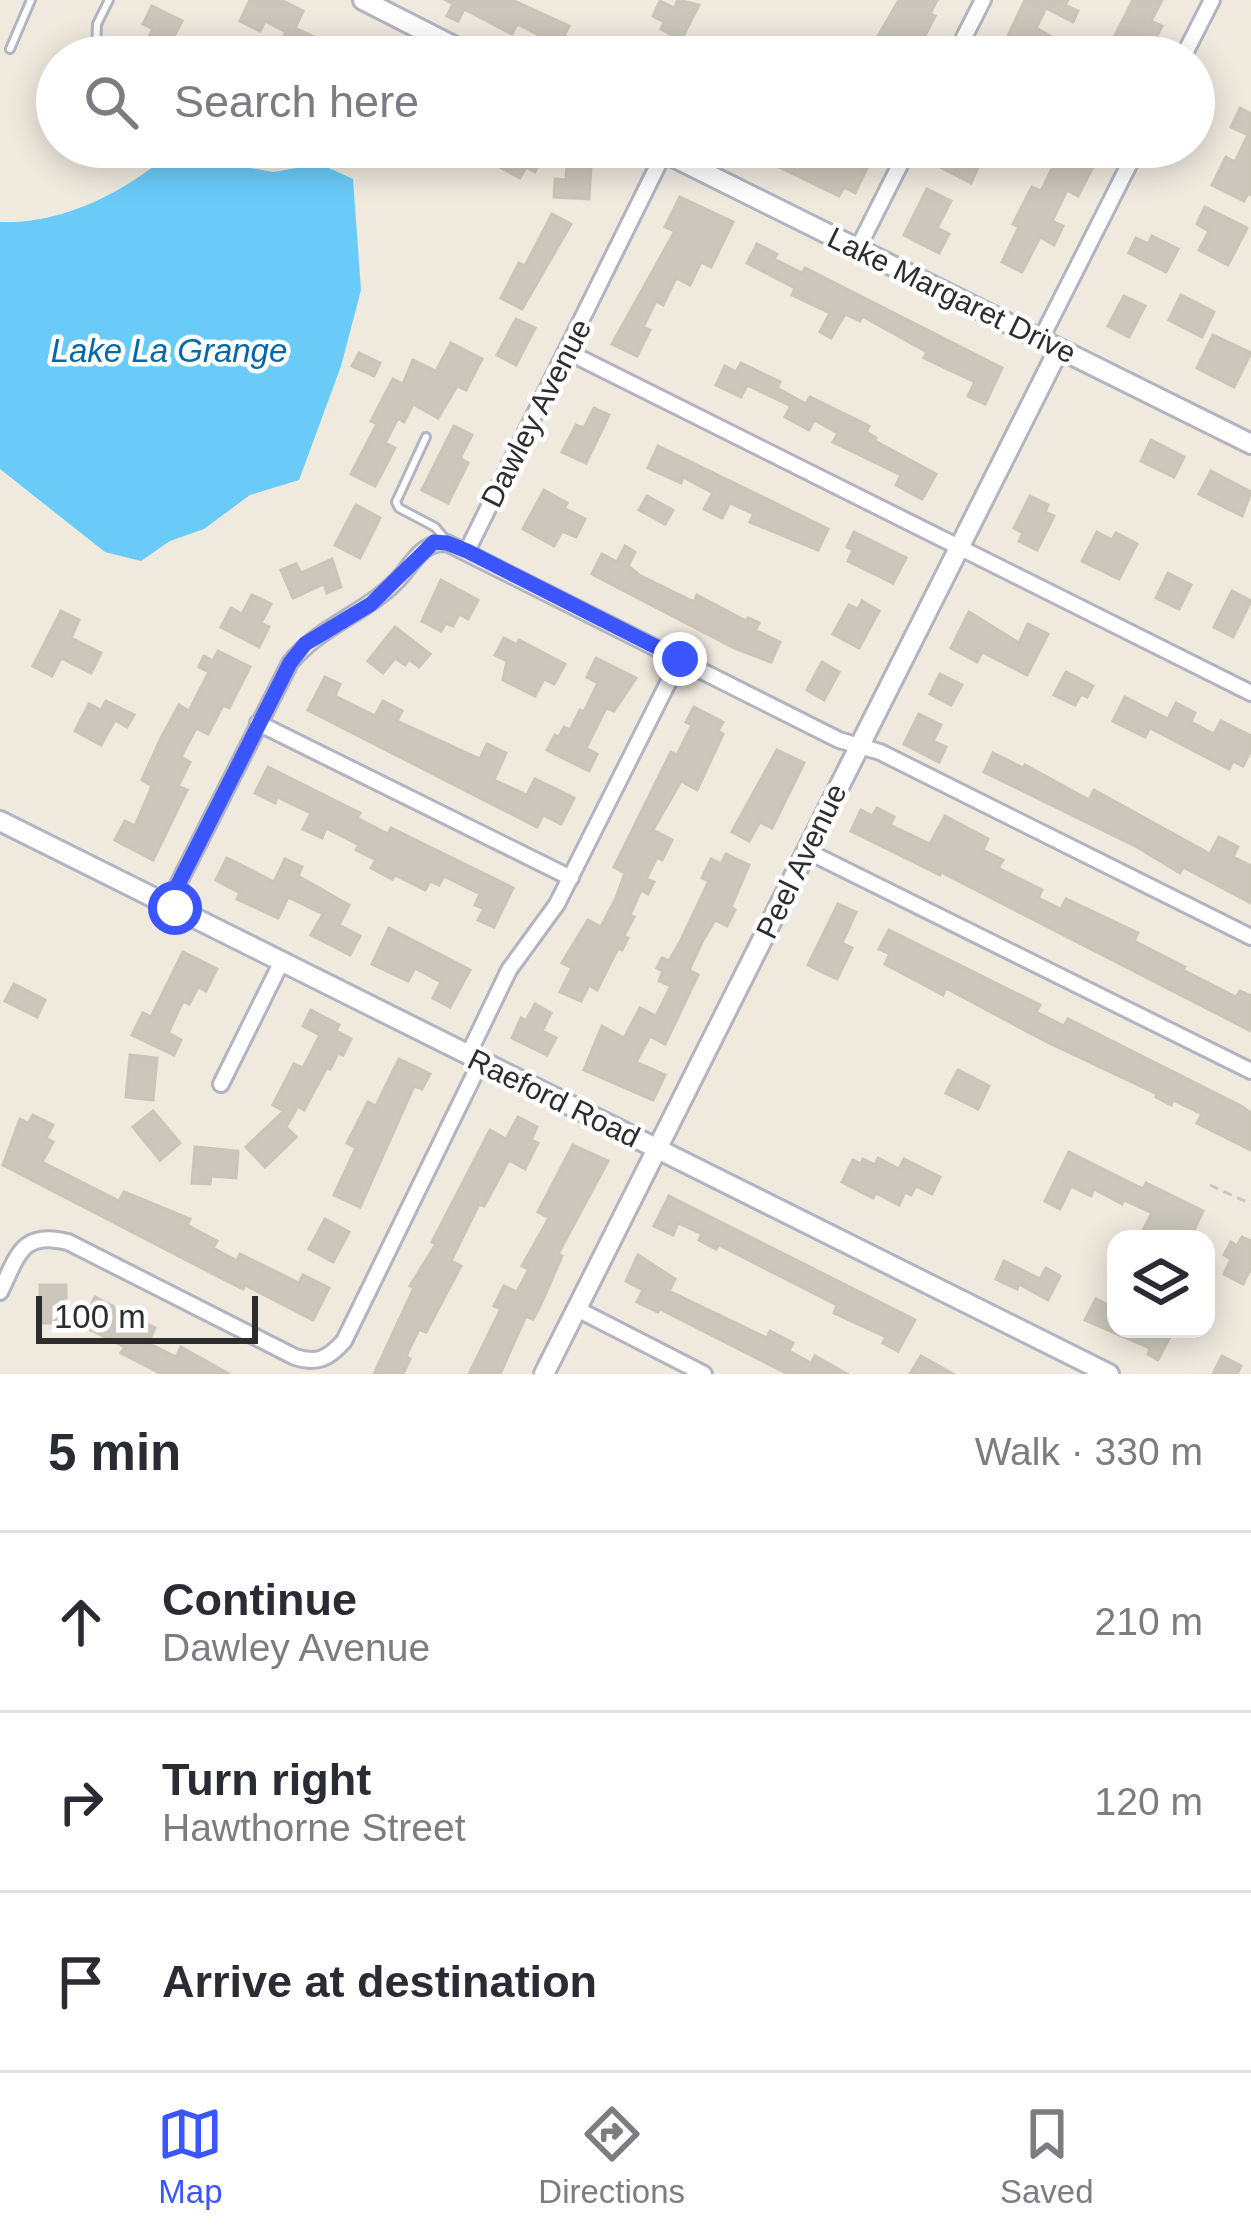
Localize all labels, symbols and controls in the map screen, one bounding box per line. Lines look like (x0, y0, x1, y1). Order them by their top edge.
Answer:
search box (36, 36, 1215, 168)
icon: search (78, 69, 144, 135)
text: Search here (174, 76, 419, 127)
street label: Lake Margaret Drive (823, 221, 1081, 369)
street label: Dawley Avenue (474, 314, 598, 512)
water label: Lake La Grange (51, 332, 287, 369)
route end (653, 632, 707, 686)
street label: Peel Avenue (749, 778, 853, 944)
route start (148, 881, 202, 935)
street label: Raeford Road (463, 1042, 645, 1154)
map controls (1107, 1230, 1215, 1338)
button: layers (1107, 1230, 1215, 1338)
scale bar (36, 1290, 258, 1343)
text: 100 m (54, 1298, 146, 1335)
text: 5 min (48, 1424, 181, 1481)
text: Walk · 330 m (975, 1430, 1203, 1473)
text: Continue (162, 1574, 357, 1625)
icon: ahead (48, 1589, 114, 1655)
text: 210 m (1095, 1600, 1203, 1643)
text: Dawley Avenue (162, 1626, 430, 1669)
text: Turn right (162, 1754, 371, 1805)
icon: right (48, 1769, 114, 1835)
text: 120 m (1095, 1780, 1203, 1823)
text: Hawthorne Street (162, 1806, 466, 1849)
icon: arrive (48, 1949, 114, 2015)
text: Arrive at destination (162, 1956, 597, 2007)
tab: Map (157, 2101, 223, 2211)
tab: Directions (538, 2101, 685, 2211)
tab: Saved (1000, 2101, 1094, 2211)

